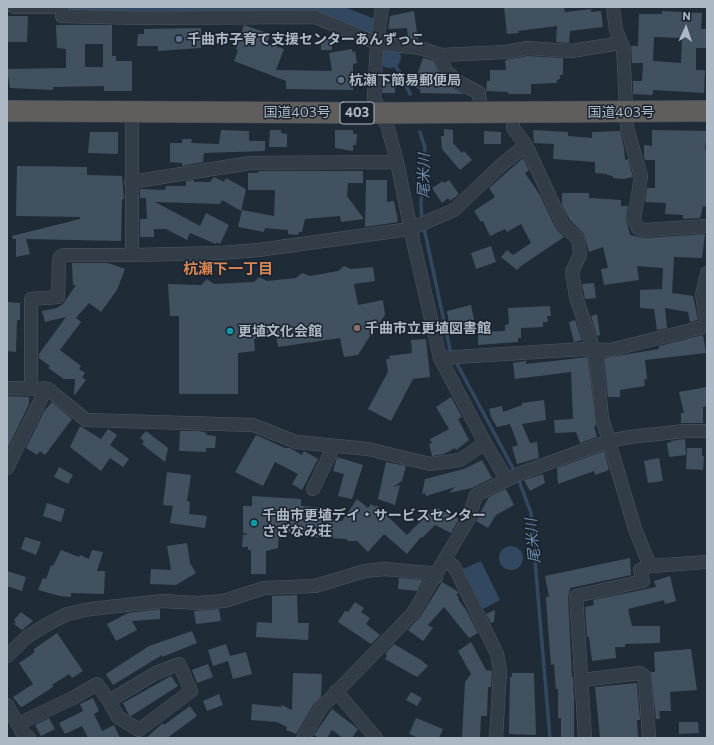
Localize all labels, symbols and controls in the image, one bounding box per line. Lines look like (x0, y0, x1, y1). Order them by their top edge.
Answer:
north arrow (666, 8, 706, 48)
text: N (682, 9, 691, 22)
place label: 千曲市子育て支援センターあんずっこ (187, 31, 425, 47)
marker: 千曲市子育て支援センターあんずっこ (174, 34, 184, 44)
place label: 杭瀬下簡易郵便局 (349, 72, 461, 88)
marker: 杭瀬下簡易郵便局 (336, 75, 346, 85)
road number: 403 (340, 102, 374, 124)
street label: 国道403号 (263, 104, 331, 120)
street label: 国道403号 (587, 104, 655, 120)
water label: 尾米川 (415, 153, 433, 199)
district label: 杭瀬下一丁目 (183, 260, 273, 278)
place label: 千曲市立更埴図書館 (365, 320, 491, 336)
place label: 更埴文化会館 (238, 323, 322, 339)
marker: 千曲市立更埴図書館 (352, 323, 362, 333)
marker: 更埴文化会館 (225, 326, 235, 336)
place label: 千曲市更埴デイ・サービスセンター さざなみ荘 (262, 507, 486, 540)
marker: 千曲市更埴デイ・サービスセンター さざなみ荘 (249, 518, 259, 528)
water label: 尾米川 (522, 518, 544, 564)

